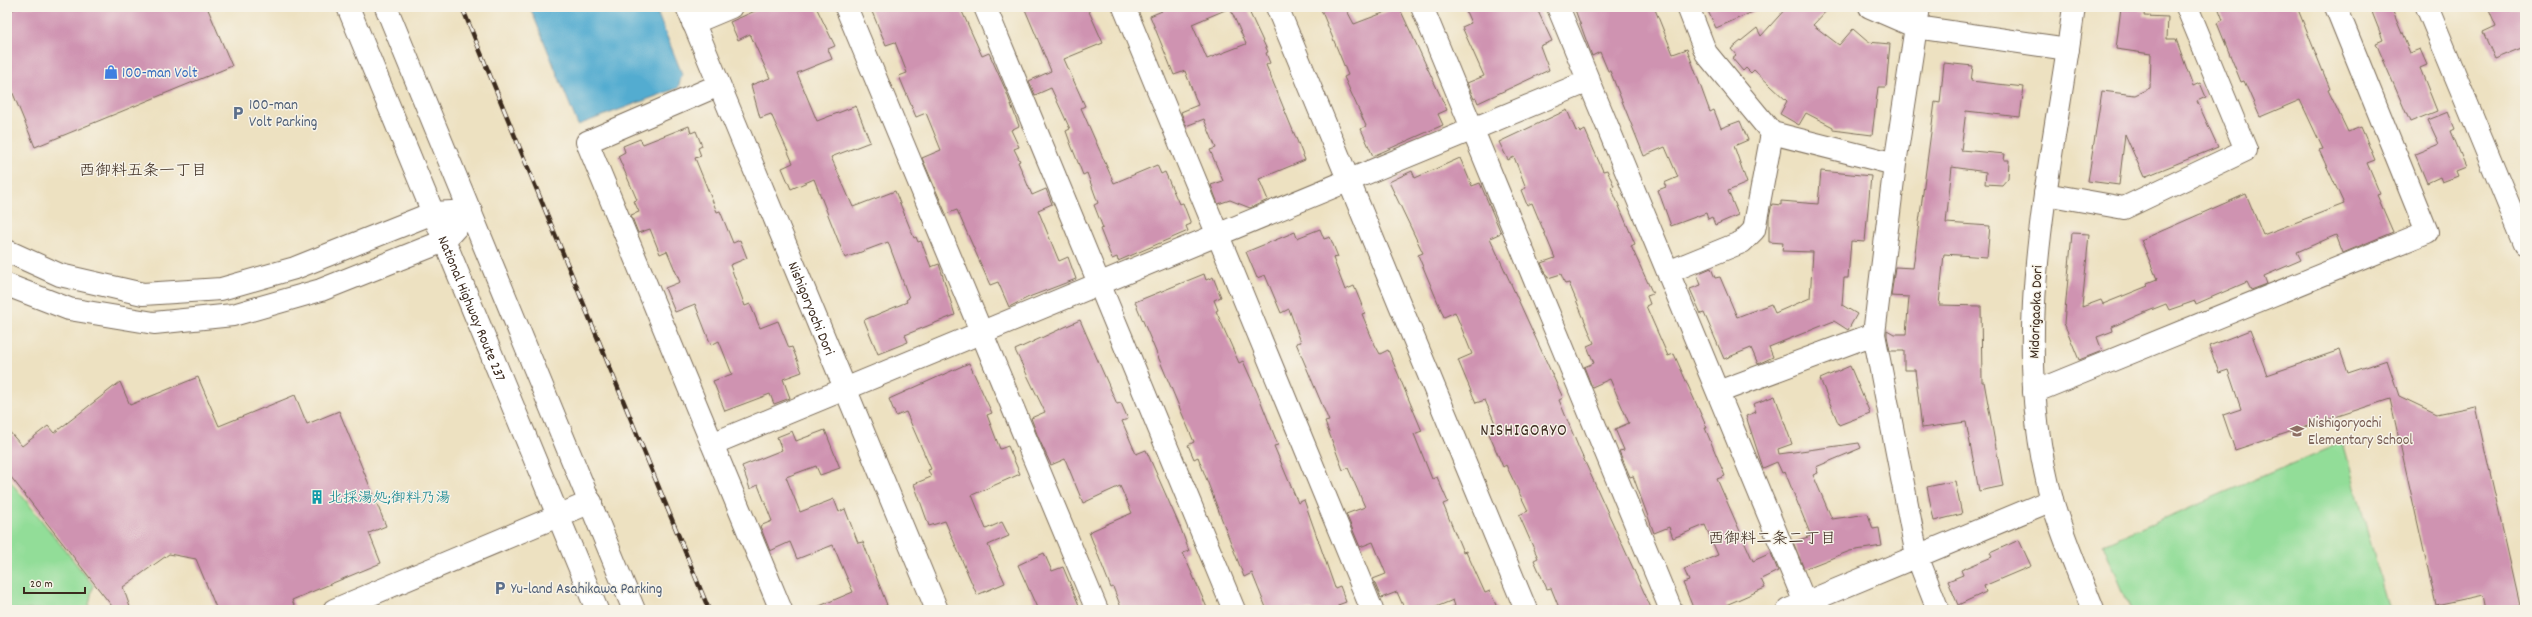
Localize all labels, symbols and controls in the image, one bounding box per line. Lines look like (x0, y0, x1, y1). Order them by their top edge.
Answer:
place label: 100-man Volt (122, 63, 198, 85)
shop icon: 100-man Volt (103, 64, 119, 80)
place label: 100-man Volt Parking (249, 95, 317, 134)
parking icon: 100-man Volt Parking (230, 105, 246, 121)
district label: 西御料五条一丁目 (79, 160, 207, 183)
street label: National Highway Route 237 (431, 233, 511, 385)
street label: Nishigoryochi Dori (781, 259, 839, 359)
street label: Midorigaoka Dori (2024, 265, 2050, 359)
place label: Nishigoryochi Elementary School (2308, 413, 2413, 452)
district label: NISHIGORYO (1480, 420, 1568, 444)
school or university icon: Nishigoryochi Elementary School (2289, 423, 2305, 439)
place label: 北採湯処;御料乃湯 (328, 488, 450, 510)
building icon: 北採湯処;御料乃湯 (309, 489, 325, 505)
district label: 西御料二条二丁目 (1708, 528, 1836, 551)
scale bar (24, 569, 85, 595)
text: 20 m (30, 576, 53, 593)
place label: Yu-land Asahikawa Parking (511, 579, 662, 601)
parking icon: Yu-land Asahikawa Parking (492, 580, 508, 596)

